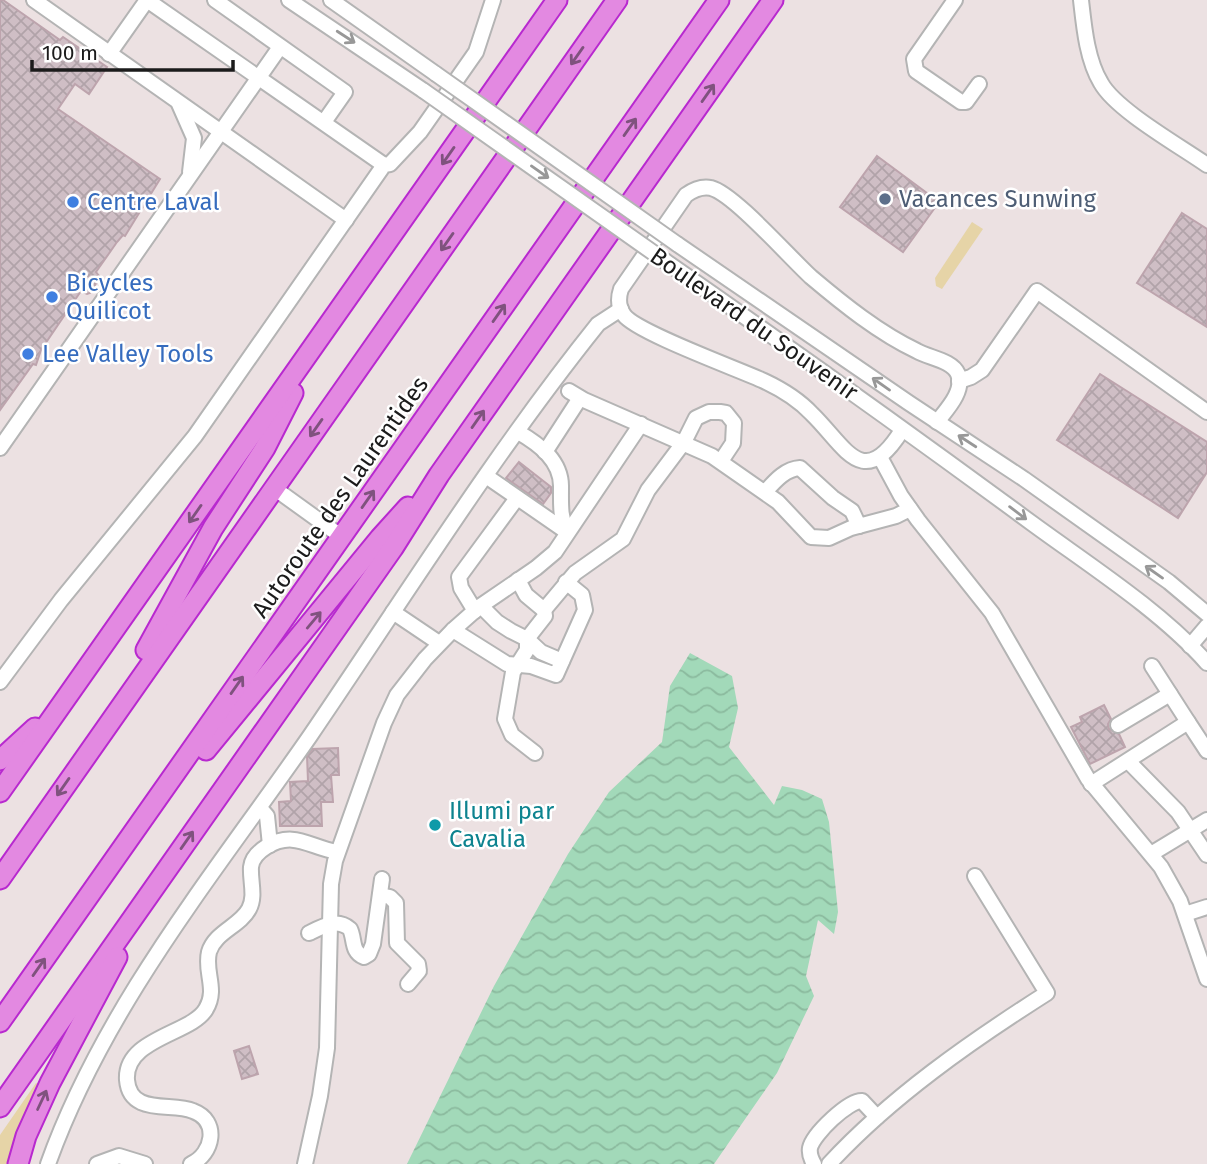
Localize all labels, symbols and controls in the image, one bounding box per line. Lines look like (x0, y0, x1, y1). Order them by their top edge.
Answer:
scale bar (32, 28, 233, 72)
one-way arrow (336, 30, 355, 45)
text: 100 m (42, 40, 98, 66)
one-way arrow (570, 46, 584, 65)
one-way arrow (701, 84, 715, 103)
one-way arrow (623, 118, 637, 137)
one-way arrow (441, 146, 455, 165)
one-way arrow (530, 165, 549, 180)
place label: Vacances Sunwing (899, 185, 1097, 213)
place label: Centre Laval (87, 188, 219, 216)
marker: Vacances Sunwing (877, 191, 893, 207)
marker: Centre Laval (65, 194, 81, 210)
one-way arrow (440, 232, 454, 251)
street label: Boulevard du Souvenir (645, 242, 864, 407)
place label: Bicycles Quilicot (66, 269, 153, 325)
marker: Bicycles Quilicot (44, 289, 60, 305)
one-way arrow (492, 304, 506, 323)
place label: Lee Valley Tools (42, 340, 214, 368)
marker: Lee Valley Tools (20, 346, 36, 362)
street label: Autoroute des Laurentides (246, 371, 434, 623)
one-way arrow (872, 377, 891, 391)
one-way arrow (471, 410, 485, 429)
one-way arrow (309, 418, 323, 437)
one-way arrow (958, 434, 978, 448)
one-way arrow (361, 490, 375, 509)
one-way arrow (188, 504, 202, 523)
one-way arrow (1008, 505, 1027, 520)
one-way arrow (1145, 564, 1164, 579)
one-way arrow (306, 612, 321, 630)
one-way arrow (230, 676, 244, 695)
one-way arrow (56, 777, 70, 796)
place label: Illumi par Cavalia (449, 797, 555, 853)
marker: Illumi par Cavalia (427, 817, 443, 833)
one-way arrow (180, 831, 194, 850)
one-way arrow (32, 958, 46, 977)
one-way arrow (36, 1090, 49, 1112)

